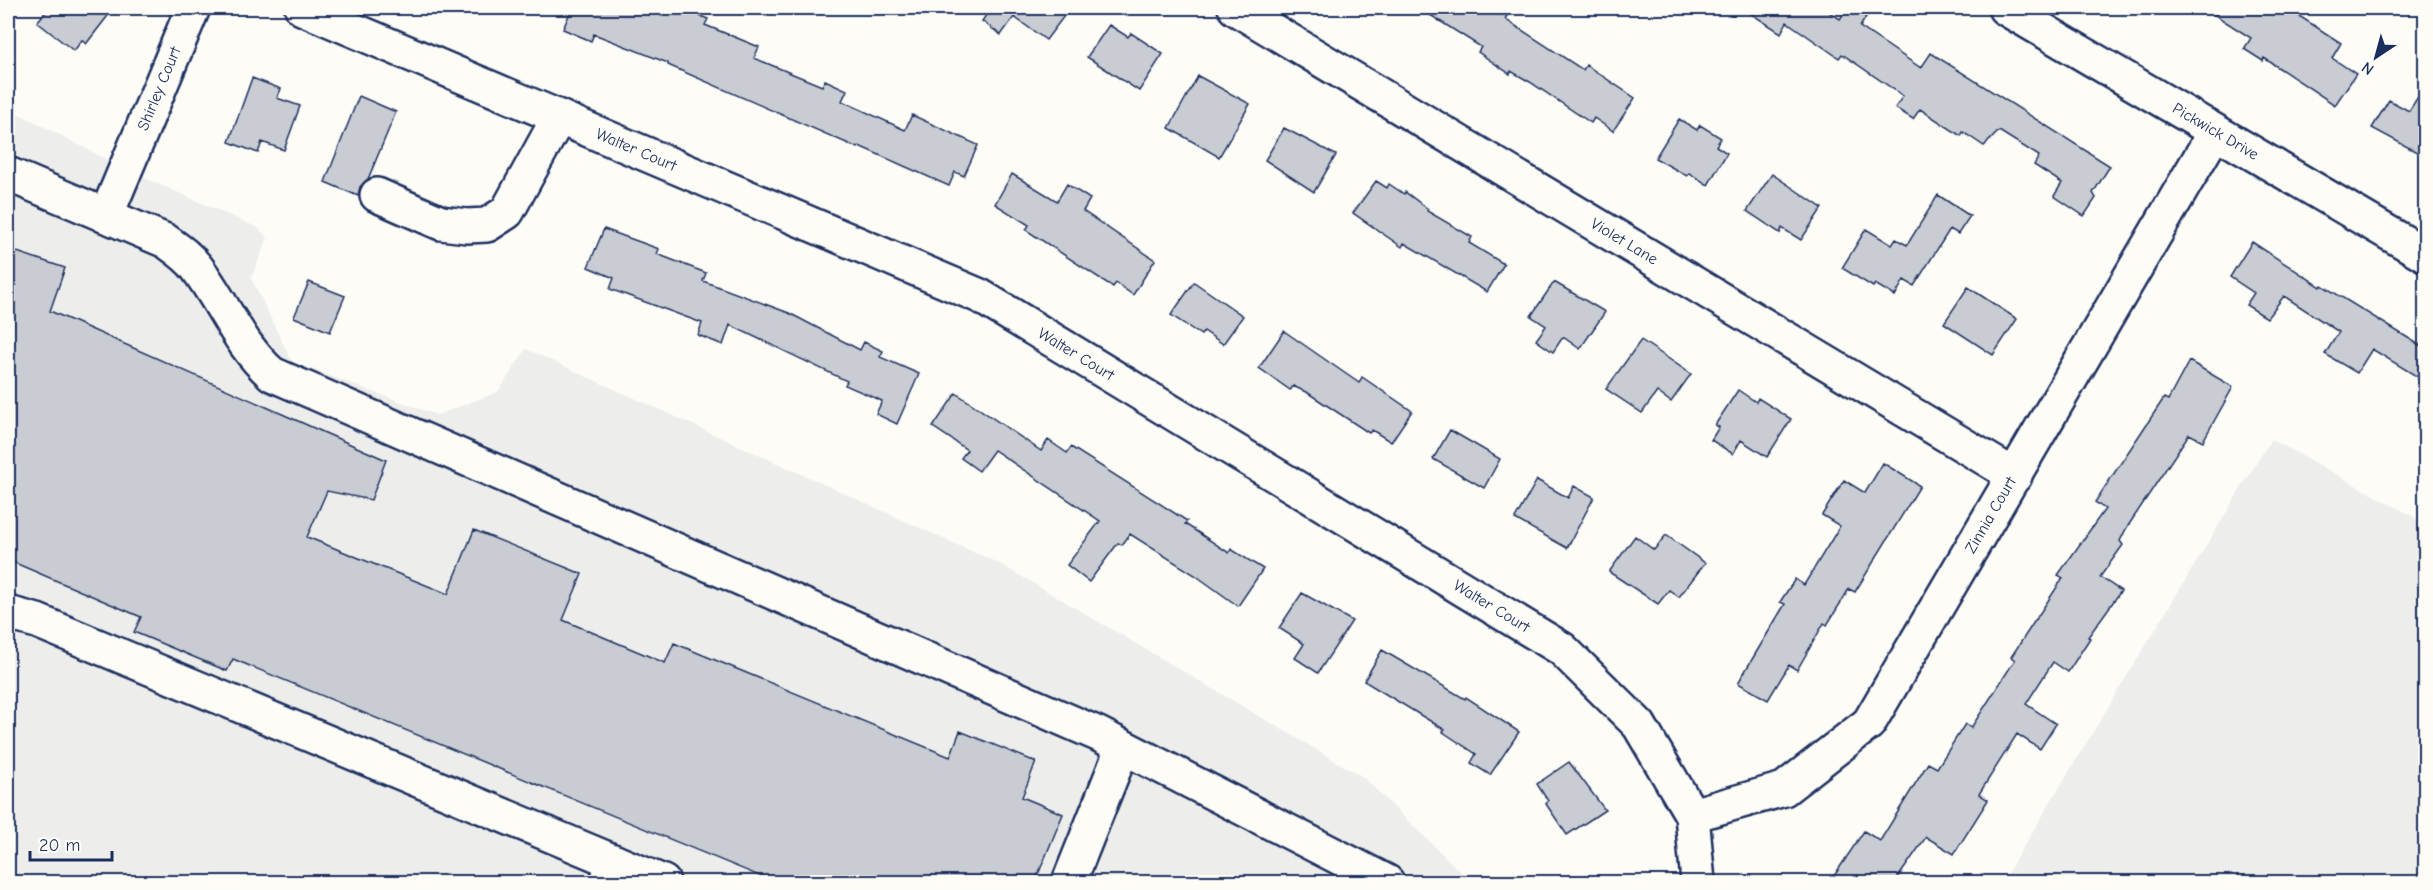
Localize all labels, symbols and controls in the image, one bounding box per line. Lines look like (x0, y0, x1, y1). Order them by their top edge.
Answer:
north arrow (2346, 27, 2406, 87)
street label: Shirley Court (134, 44, 185, 133)
text: N (2358, 58, 2377, 79)
street label: Pickwick Drive (2169, 99, 2262, 164)
street label: Walter Court (593, 125, 680, 175)
street label: Violet Lane (1587, 215, 1661, 269)
street label: Walter Court (1035, 324, 1118, 384)
street label: Zinnia Court (1961, 473, 2020, 557)
street label: Walter Court (1450, 576, 1533, 636)
scale bar (30, 824, 112, 862)
text: 20 m (39, 835, 80, 856)

